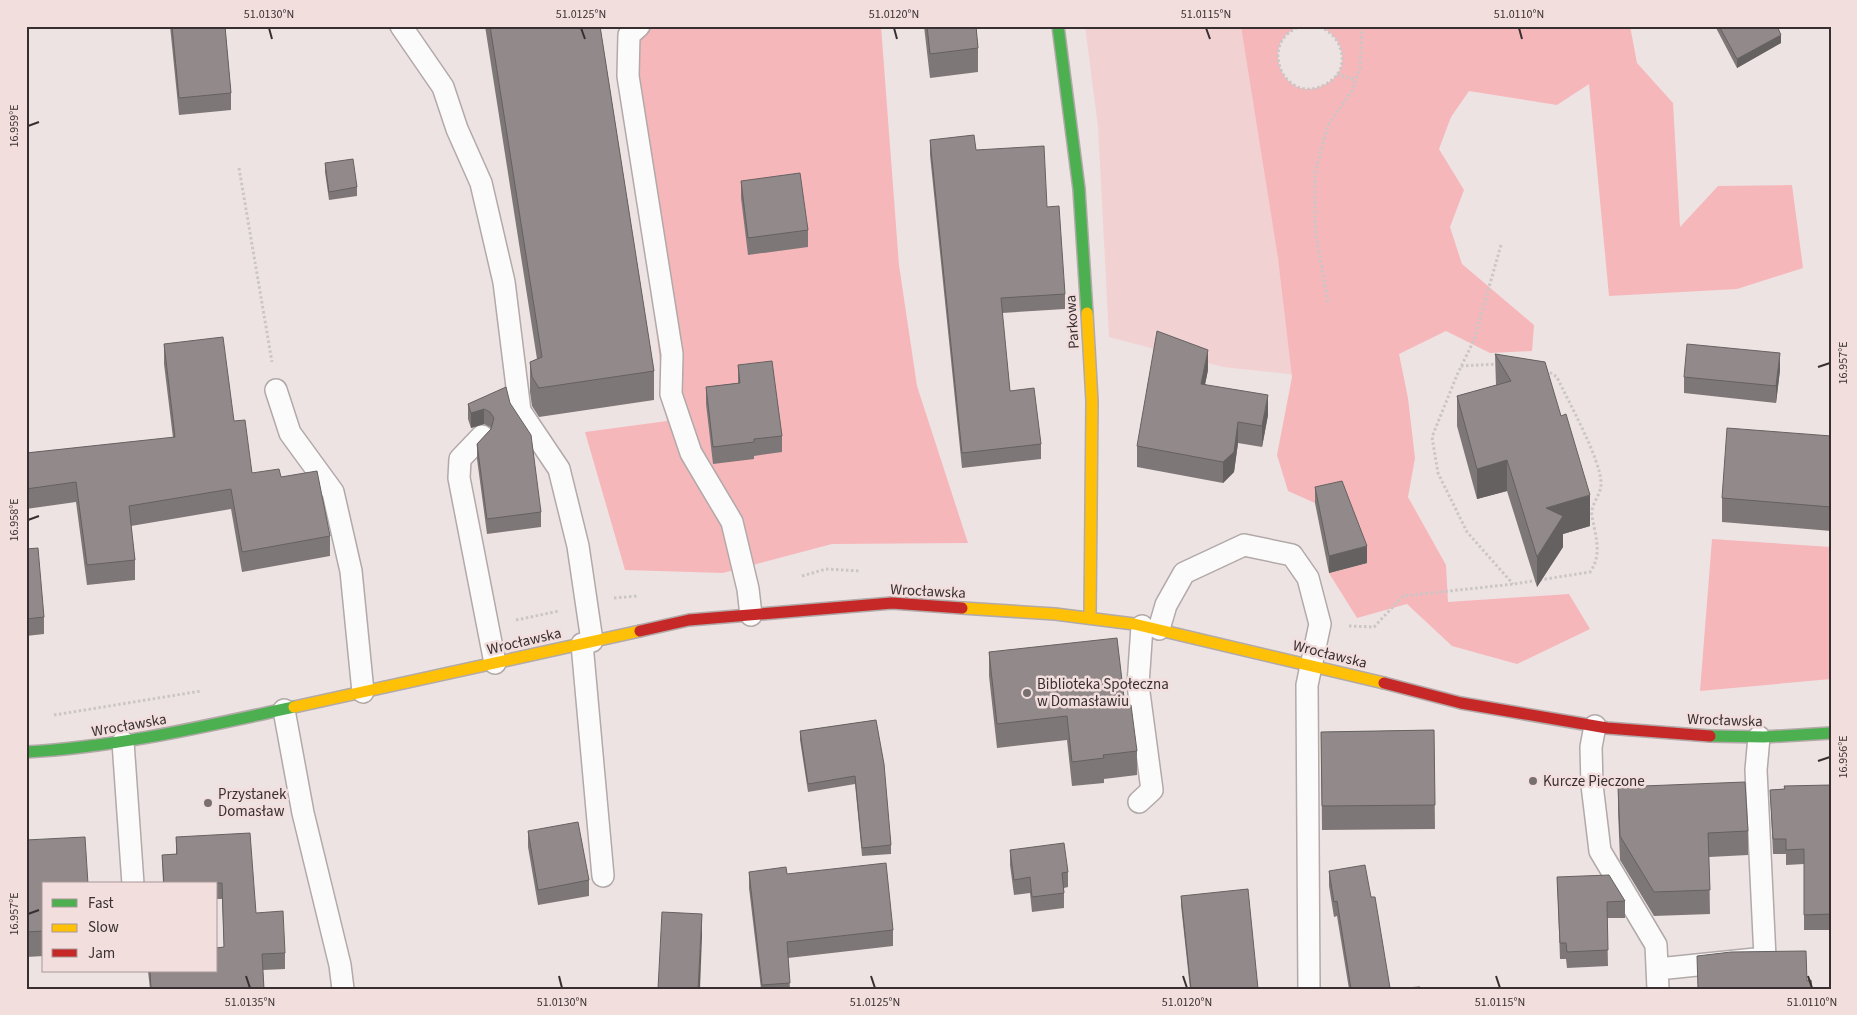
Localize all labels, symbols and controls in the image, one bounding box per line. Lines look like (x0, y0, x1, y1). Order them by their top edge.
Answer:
text: 51.0130°N (244, 6, 294, 23)
text: 51.0125°N (556, 6, 606, 23)
text: 51.0120°N (869, 6, 919, 23)
text: 51.0115°N (1181, 6, 1231, 23)
text: 51.0110°N (1494, 6, 1544, 23)
text: 16.959°E (6, 104, 23, 148)
street label: Parkowa (1060, 294, 1085, 350)
text: 16.957°E (1835, 341, 1852, 385)
text: 16.958°E (6, 498, 23, 542)
street label: Wrocławska (890, 579, 966, 604)
street label: Wrocławska (485, 623, 563, 660)
street label: Wrocławska (1291, 635, 1369, 674)
place label: Biblioteka Społeczna w Domasławiu (1037, 674, 1169, 712)
marker: Biblioteka Społeczna w Domasławiu (1021, 687, 1033, 699)
street label: Wrocławska (90, 709, 168, 742)
street label: Wrocławska (1687, 709, 1763, 732)
text: 16.956°E (1835, 735, 1852, 779)
place label: Kurcze Pieczone (1543, 771, 1645, 792)
marker: Kurcze Pieczone (1527, 775, 1539, 787)
place label: Przystanek Domasław (218, 784, 287, 822)
marker: Przystanek Domasław (202, 797, 214, 809)
legend (42, 882, 218, 972)
text: 16.957°E (6, 892, 23, 936)
text: Fast (88, 893, 114, 914)
text: Slow (88, 917, 119, 938)
text: Jam (88, 943, 115, 964)
text: 51.0135°N (225, 994, 275, 1011)
text: 51.0130°N (537, 994, 587, 1011)
text: 51.0125°N (850, 994, 900, 1011)
text: 51.0120°N (1162, 994, 1212, 1011)
text: 51.0115°N (1475, 994, 1525, 1011)
text: 51.0110°N (1787, 994, 1837, 1011)

